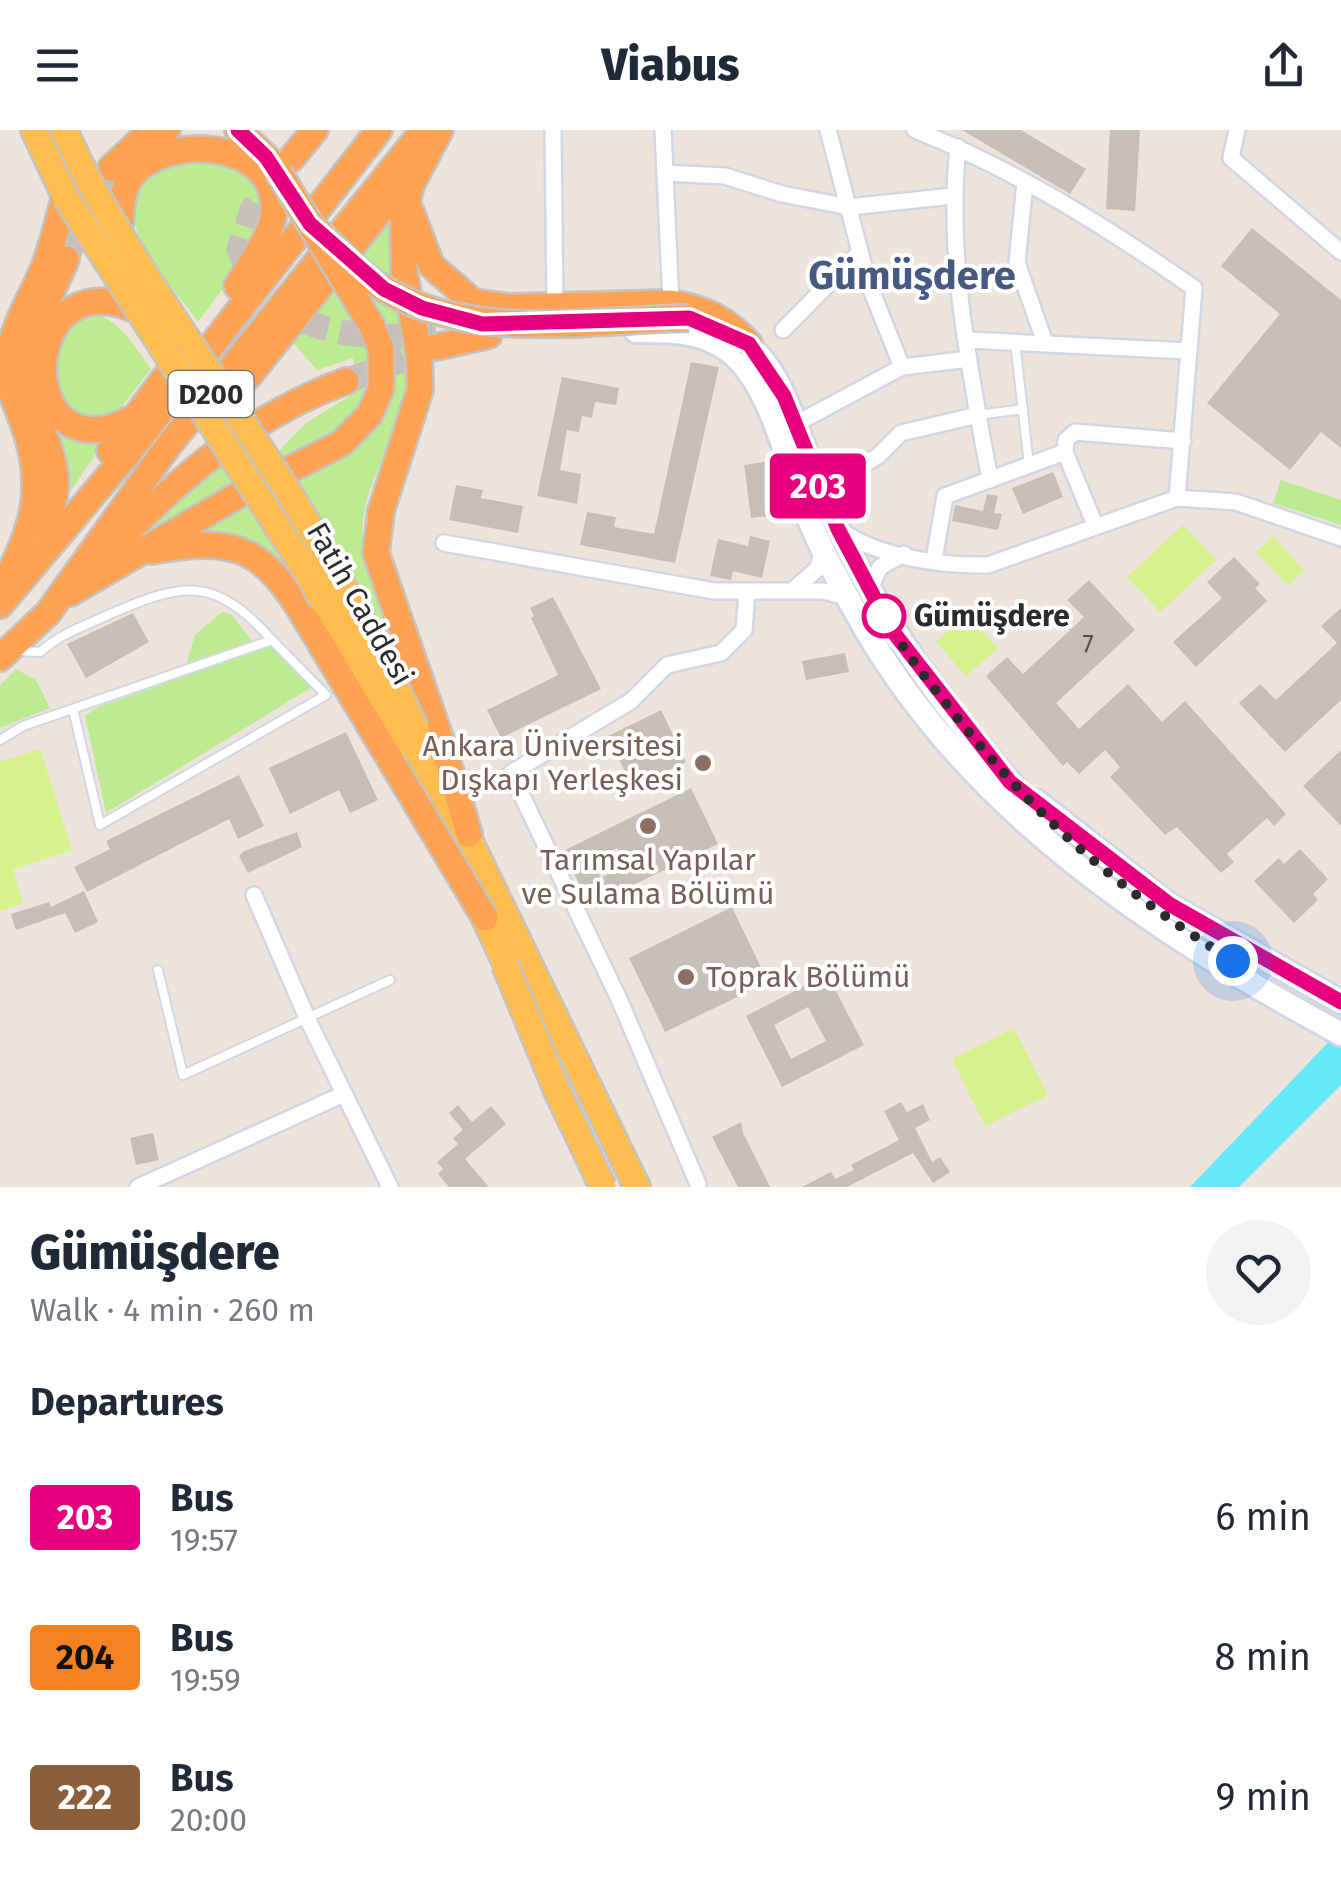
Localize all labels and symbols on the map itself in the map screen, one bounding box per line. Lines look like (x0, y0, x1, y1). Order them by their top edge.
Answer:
district label: Gümüşdere (808, 252, 1016, 300)
road number: D200 (168, 371, 254, 417)
line badge: 203 (760, 454, 876, 518)
street label: Fatih Caddesi (299, 516, 421, 692)
marker: Gümüşdere (863, 595, 905, 637)
place label: Gümüşdere (914, 598, 1070, 635)
house number: 7 (1082, 629, 1094, 659)
place label: Ankara Üniversitesi Dışkapı Yerleşkesi (423, 728, 683, 798)
marker: Ankara Üniversitesi Dışkapı Yerleşkesi (692, 752, 714, 774)
marker: Tarımsal Yapılar ve Sulama Bölümü (637, 815, 659, 837)
place label: Tarımsal Yapılar ve Sulama Bölümü (522, 842, 774, 912)
your location (1208, 936, 1258, 986)
place label: Toprak Bölümü (706, 959, 911, 995)
marker: Toprak Bölümü (675, 966, 697, 988)

